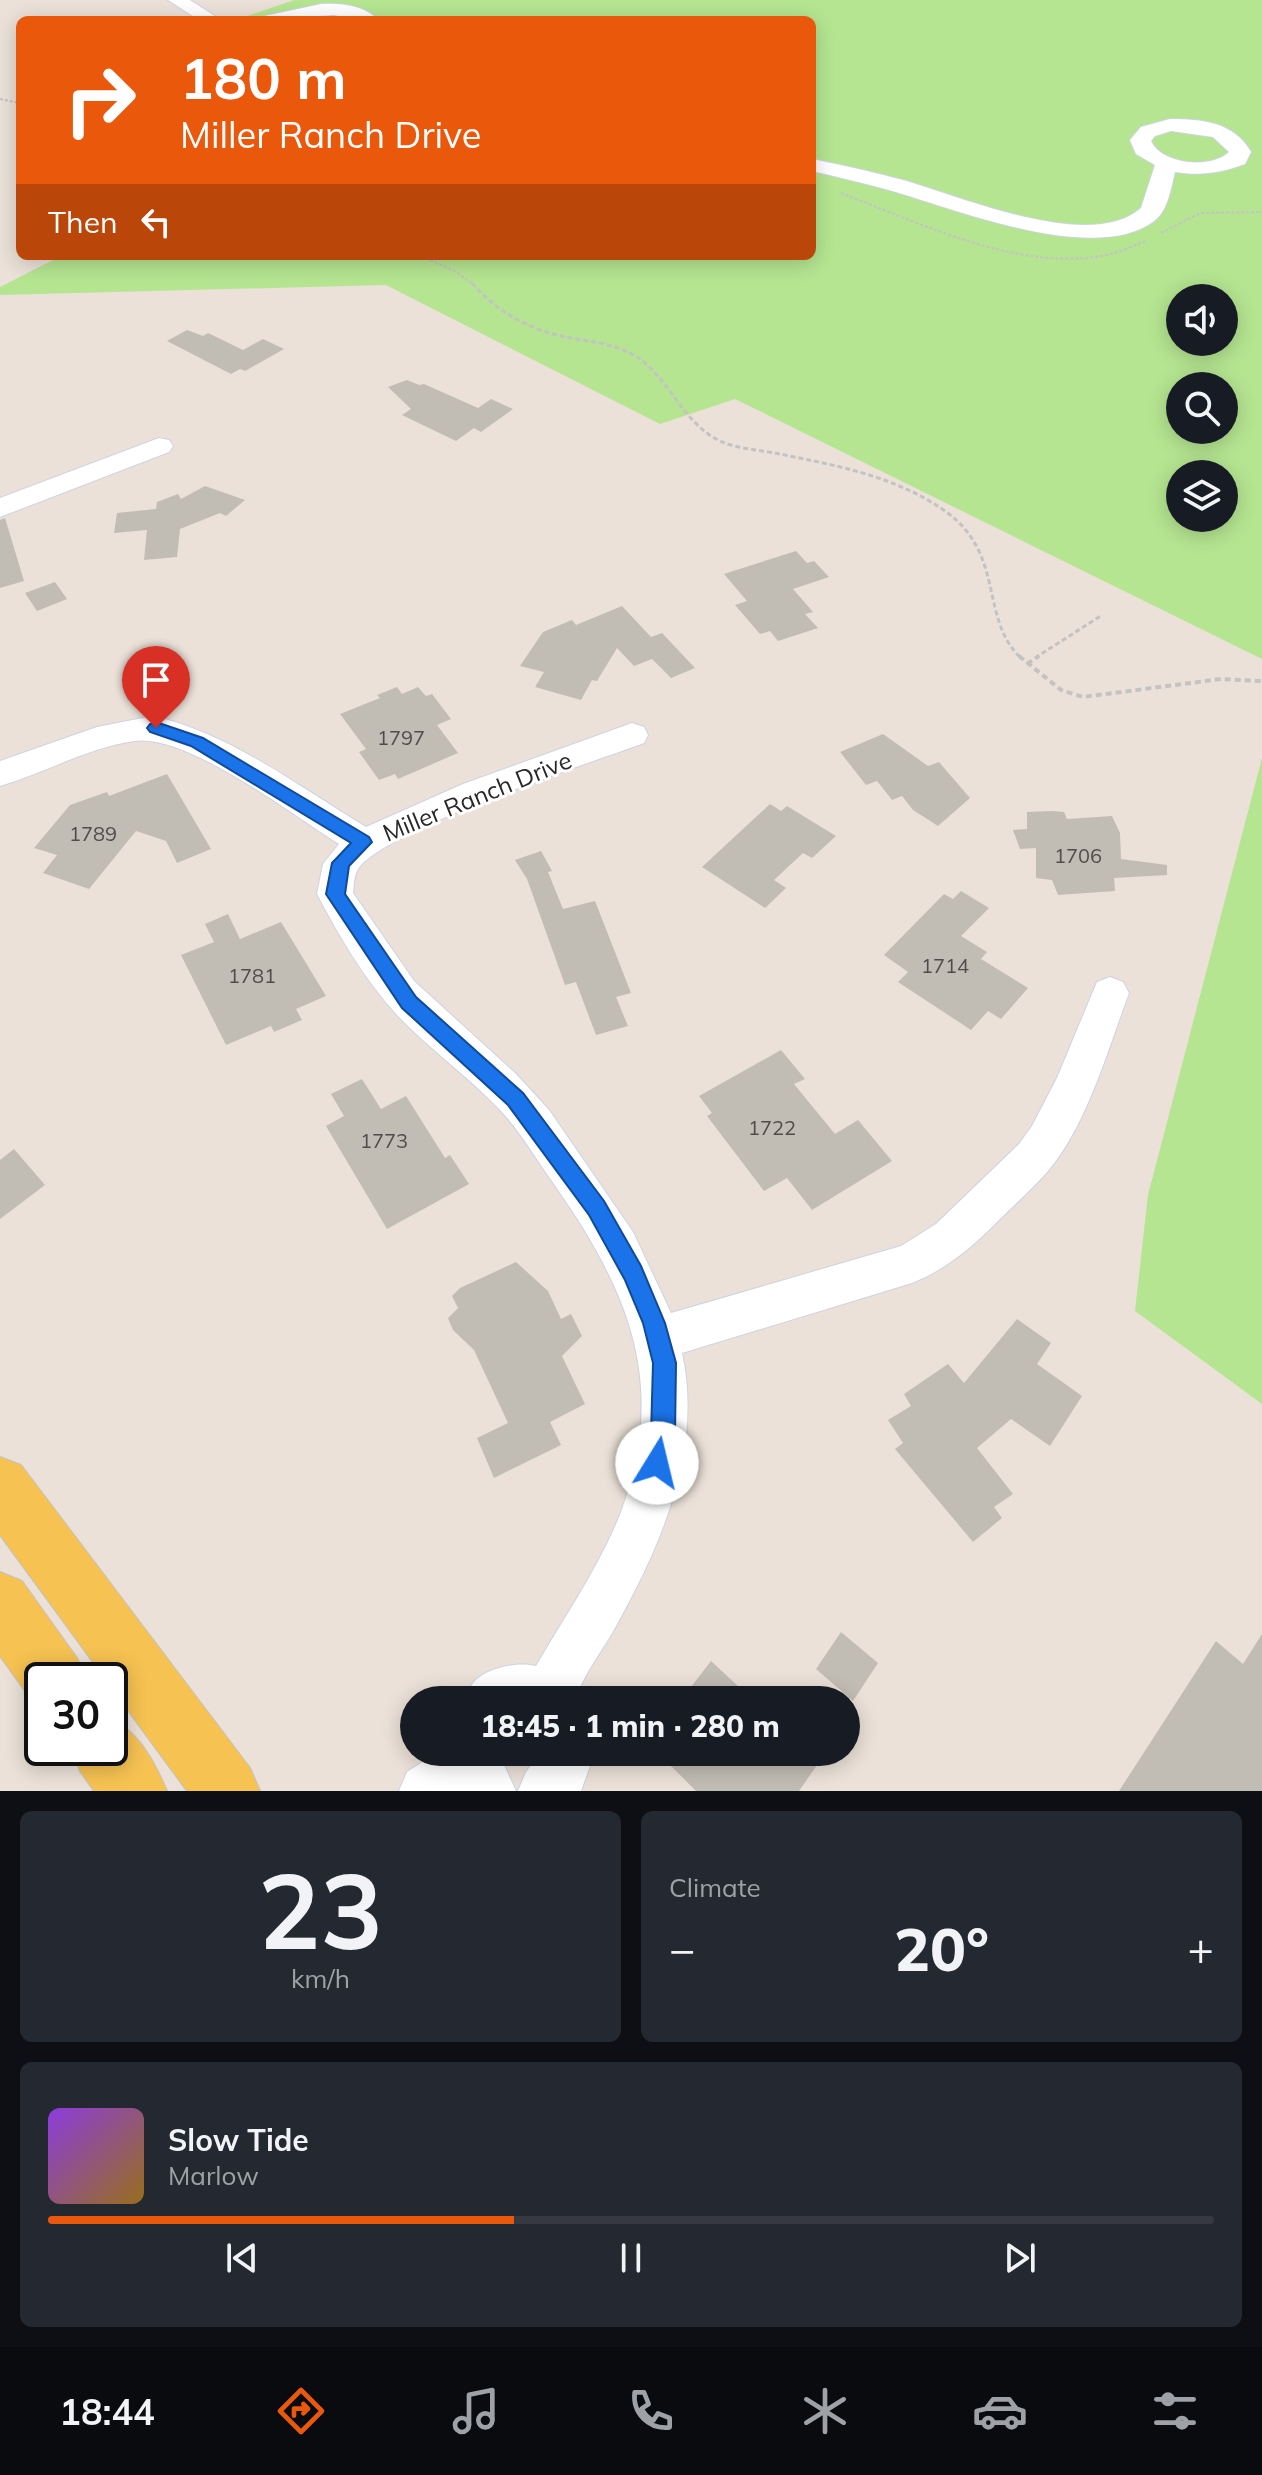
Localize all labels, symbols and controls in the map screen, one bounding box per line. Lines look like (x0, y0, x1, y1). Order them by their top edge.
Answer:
text: 180 m (180, 43, 347, 113)
icon: right (48, 48, 152, 152)
text: Miller Ranch Drive (180, 112, 481, 157)
icon: left (134, 200, 178, 244)
text: Then (48, 203, 118, 241)
map controls (1166, 284, 1238, 532)
button: sound (1166, 284, 1238, 356)
button: search (1166, 372, 1238, 444)
button: layers (1166, 460, 1238, 532)
pin (122, 646, 190, 728)
icon: arrive (134, 658, 178, 702)
house number: 1797 (377, 725, 425, 750)
street label: Miller Ranch Drive (378, 744, 576, 848)
house number: 1789 (69, 821, 117, 846)
house number: 1706 (1054, 843, 1102, 868)
house number: 1714 (921, 953, 969, 978)
house number: 1781 (228, 963, 276, 988)
house number: 1722 (748, 1115, 796, 1140)
house number: 1773 (360, 1128, 408, 1153)
position arrow (615, 1421, 699, 1505)
speed limit sign: 30 (24, 1662, 128, 1766)
text: 18:45 · 1 min · 280 m (480, 1707, 780, 1745)
text: 23 (258, 1844, 383, 1975)
text: Climate (669, 1871, 761, 1904)
text: 20° (894, 1911, 989, 1986)
text: − (669, 1921, 695, 1976)
text: + (1188, 1921, 1214, 1976)
text: km/h (291, 1962, 350, 1995)
text: Slow Tide (168, 2121, 309, 2159)
text: Marlow (168, 2159, 259, 2192)
icon: previous (220, 2236, 264, 2280)
icon: pause (609, 2236, 653, 2280)
icon: next (998, 2236, 1042, 2280)
icon: directions (273, 2383, 329, 2439)
icon: music (448, 2383, 504, 2439)
icon: phone (623, 2383, 679, 2439)
icon: climate (797, 2383, 853, 2439)
icon: car (972, 2383, 1028, 2439)
icon: filters (1147, 2383, 1203, 2439)
text: 18:44 (59, 2389, 155, 2434)

